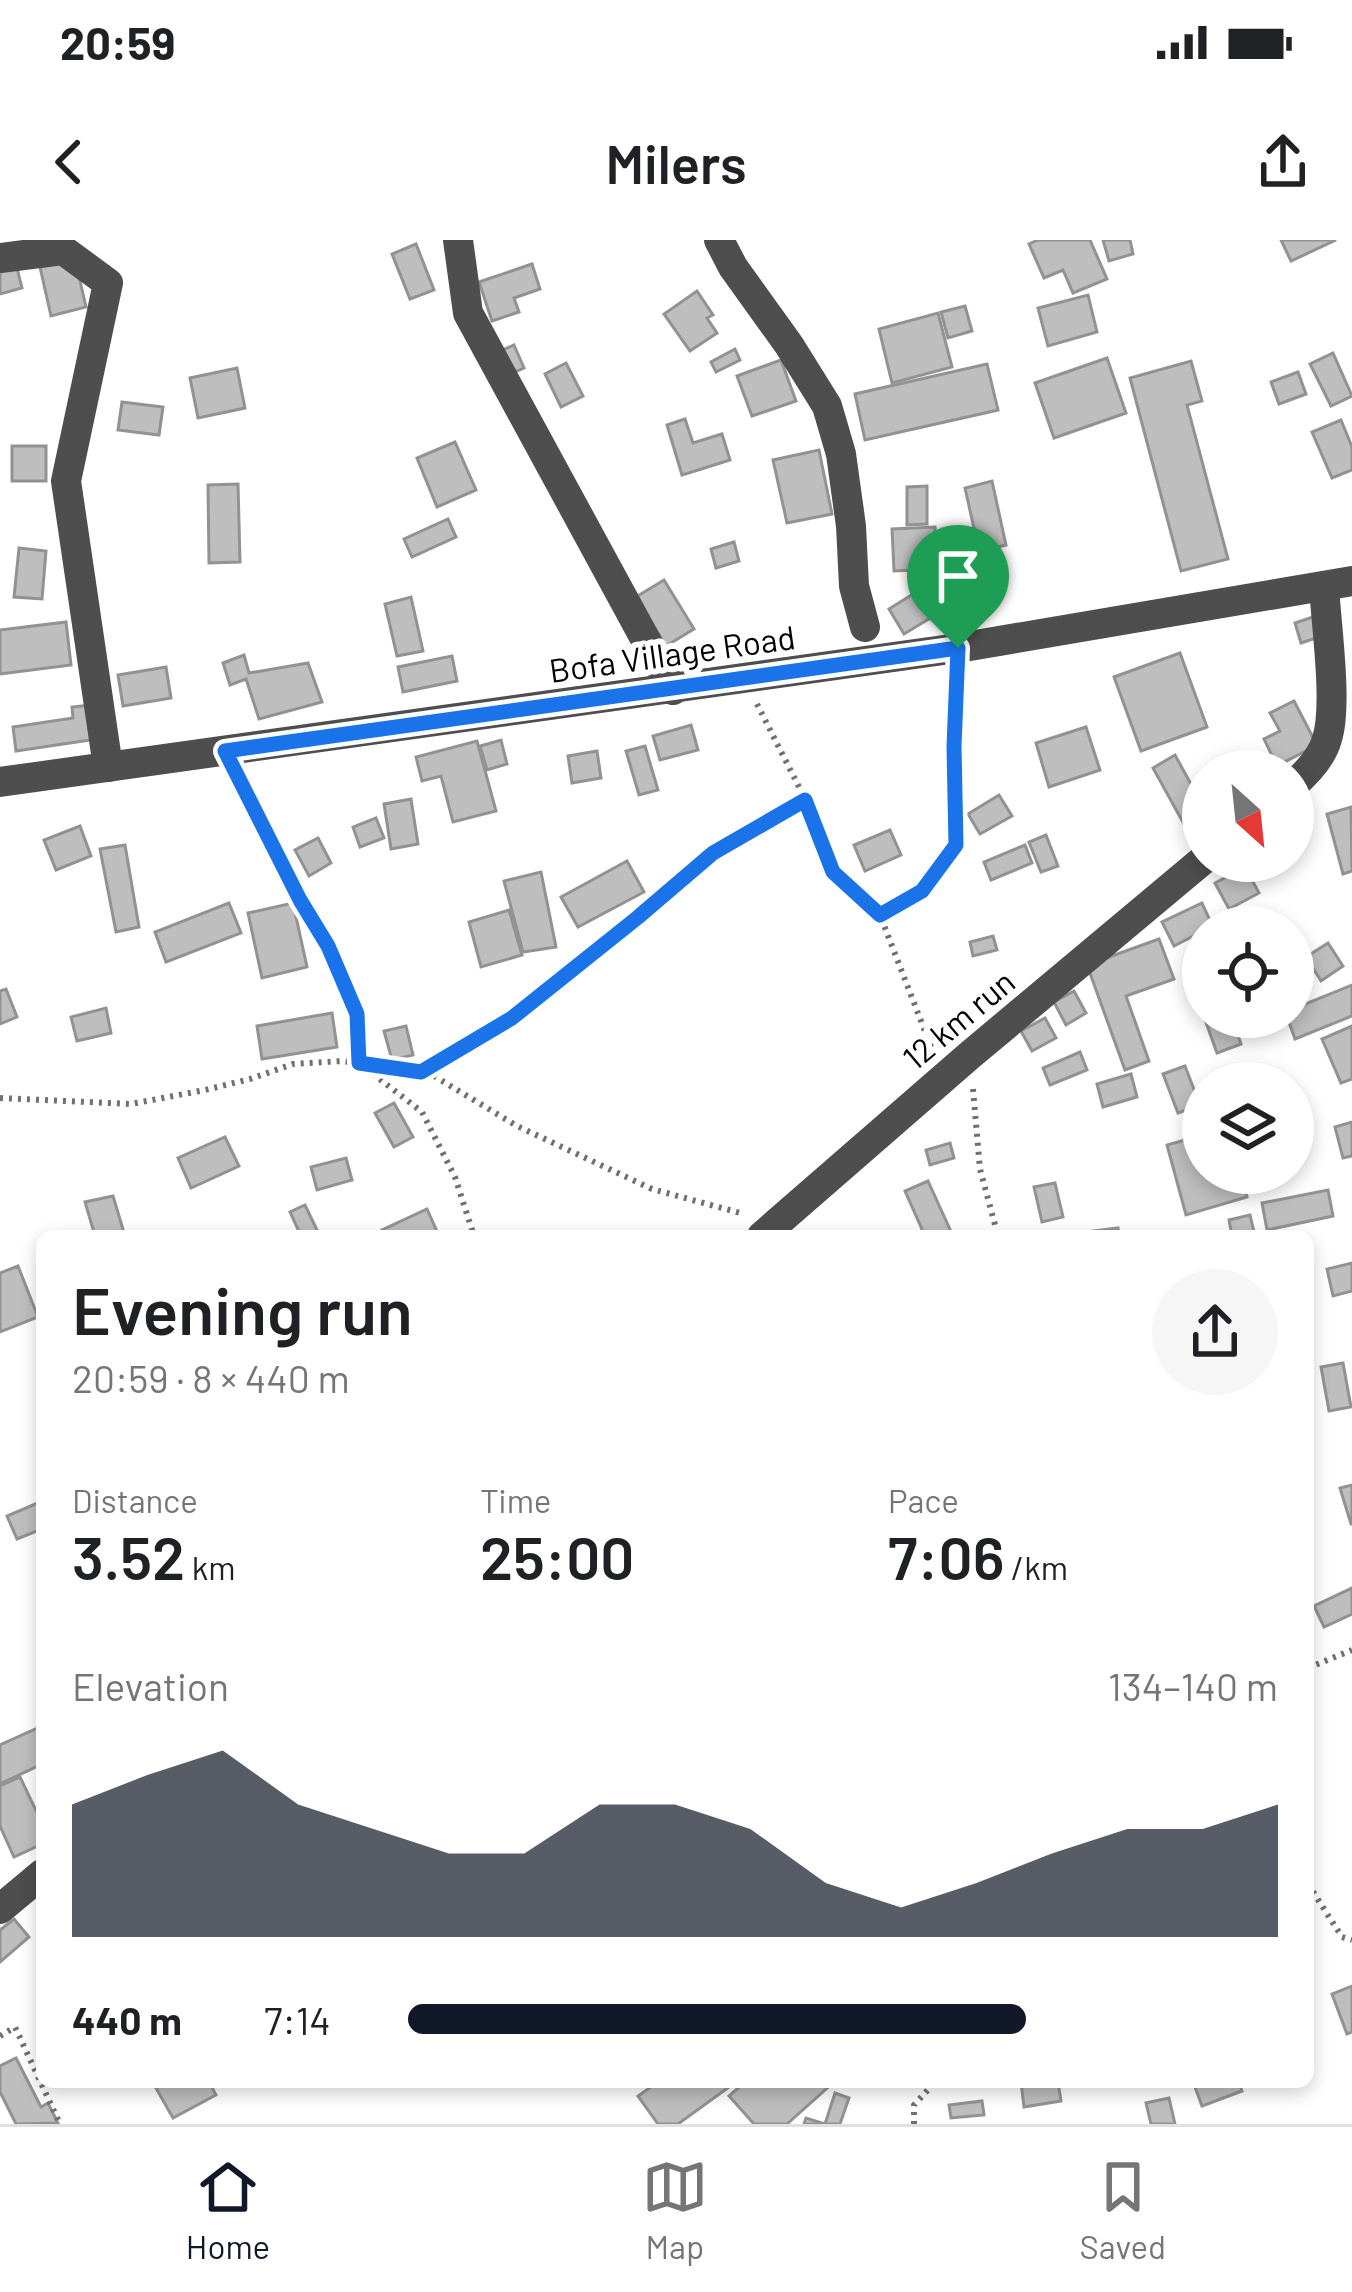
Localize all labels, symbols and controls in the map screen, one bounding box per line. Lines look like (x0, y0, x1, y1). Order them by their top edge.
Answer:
text: 20:59 (60, 15, 175, 69)
icon: back (36, 129, 102, 195)
icon: share (1250, 129, 1316, 195)
text: Milers (605, 130, 747, 195)
pin (907, 525, 1009, 648)
icon: arrive (925, 543, 991, 609)
street label: Bofa Village Road (547, 616, 797, 690)
north arrow (1182, 750, 1314, 882)
map controls (1182, 750, 1314, 1194)
button: locate (1182, 906, 1314, 1038)
street label: 12 km run (894, 961, 1022, 1077)
button: layers (1182, 1062, 1314, 1194)
text: Evening run (72, 1269, 413, 1348)
button: share (1152, 1269, 1278, 1395)
text: 20:59 · 8 × 440 m (72, 1354, 350, 1401)
text: Distance (72, 1480, 198, 1520)
text: Time (480, 1480, 551, 1520)
text: Pace (888, 1480, 959, 1520)
text: 3.52 (72, 1520, 185, 1592)
text: 25:00 (480, 1520, 634, 1592)
text: 7:06 (888, 1520, 1004, 1592)
text: km (185, 1547, 236, 1587)
text: /km (1004, 1547, 1068, 1587)
text: Elevation (72, 1662, 229, 1709)
text: 134–140 m (1108, 1662, 1278, 1709)
text: 440 m (72, 1996, 182, 2043)
text: 7:14 (264, 1996, 331, 2043)
tab: Home (186, 2154, 270, 2266)
tab: Map (642, 2154, 708, 2266)
tab: Saved (1080, 2154, 1166, 2266)

